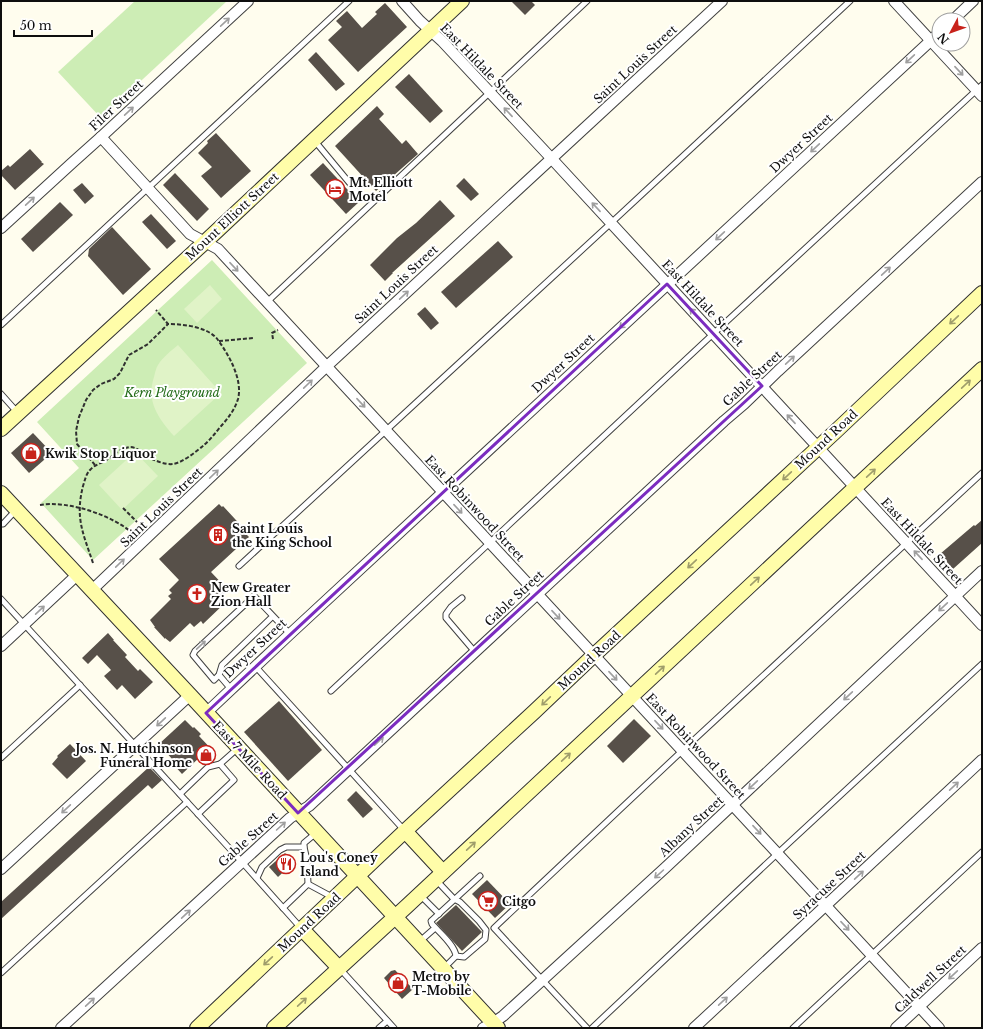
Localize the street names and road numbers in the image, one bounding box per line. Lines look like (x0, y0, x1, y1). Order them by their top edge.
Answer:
street label: East Hildale Street (437, 20, 527, 112)
street label: Saint Louis Street (590, 21, 680, 106)
street label: Filer Street (86, 76, 146, 134)
street label: Dwyer Street (767, 110, 836, 176)
street label: Mount Elliott Street (182, 169, 282, 263)
street label: Saint Louis Street (351, 241, 441, 326)
street label: East Hildale Street (659, 257, 747, 350)
street label: Dwyer Street (529, 330, 598, 396)
street label: Gable Street (719, 347, 785, 409)
street label: Mound Road (791, 406, 861, 472)
street label: East Robinwood Street (422, 452, 528, 564)
street label: Saint Louis Street (117, 464, 206, 550)
street label: East Hildale Street (878, 495, 966, 588)
street label: Gable Street (481, 567, 547, 629)
street label: Dwyer Street (221, 615, 290, 681)
street label: Mound Road (554, 627, 624, 693)
street label: East Robinwood Street (643, 690, 749, 802)
street label: East 7 Mile Road (210, 718, 290, 802)
street label: Albany Street (655, 792, 727, 860)
street label: Gable Street (215, 808, 281, 870)
street label: Syracuse Street (790, 847, 869, 923)
street label: Mound Road (274, 889, 344, 955)
street label: Caldwell Street (891, 942, 969, 1016)

